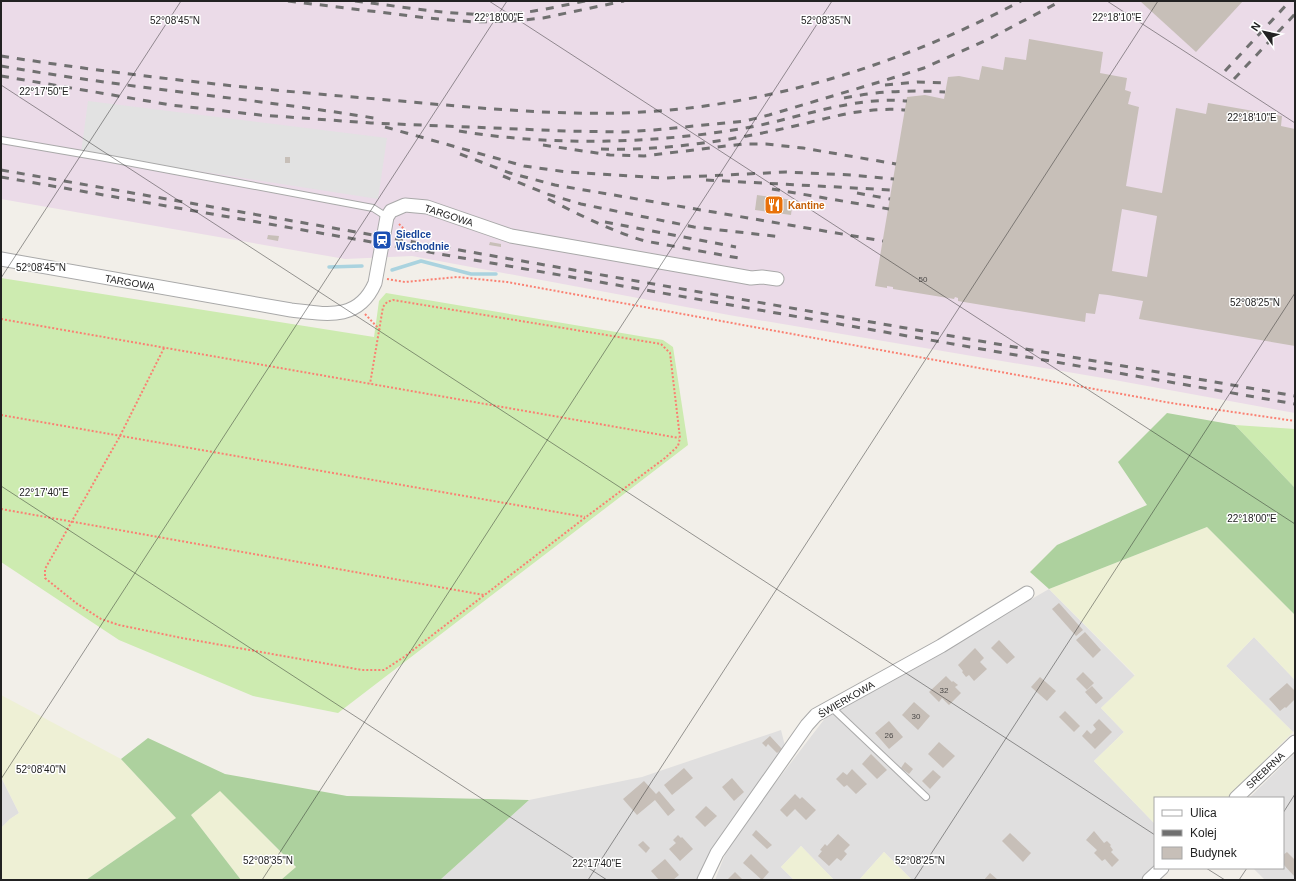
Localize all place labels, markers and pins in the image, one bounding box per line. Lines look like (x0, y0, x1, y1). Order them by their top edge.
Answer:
restaurant icon: Kantine (763, 194, 785, 216)
place label: Kantine (788, 200, 825, 211)
station icon: Siedlce Wschodnie (371, 229, 393, 251)
place label: Siedlce Wschodnie (396, 229, 450, 252)

